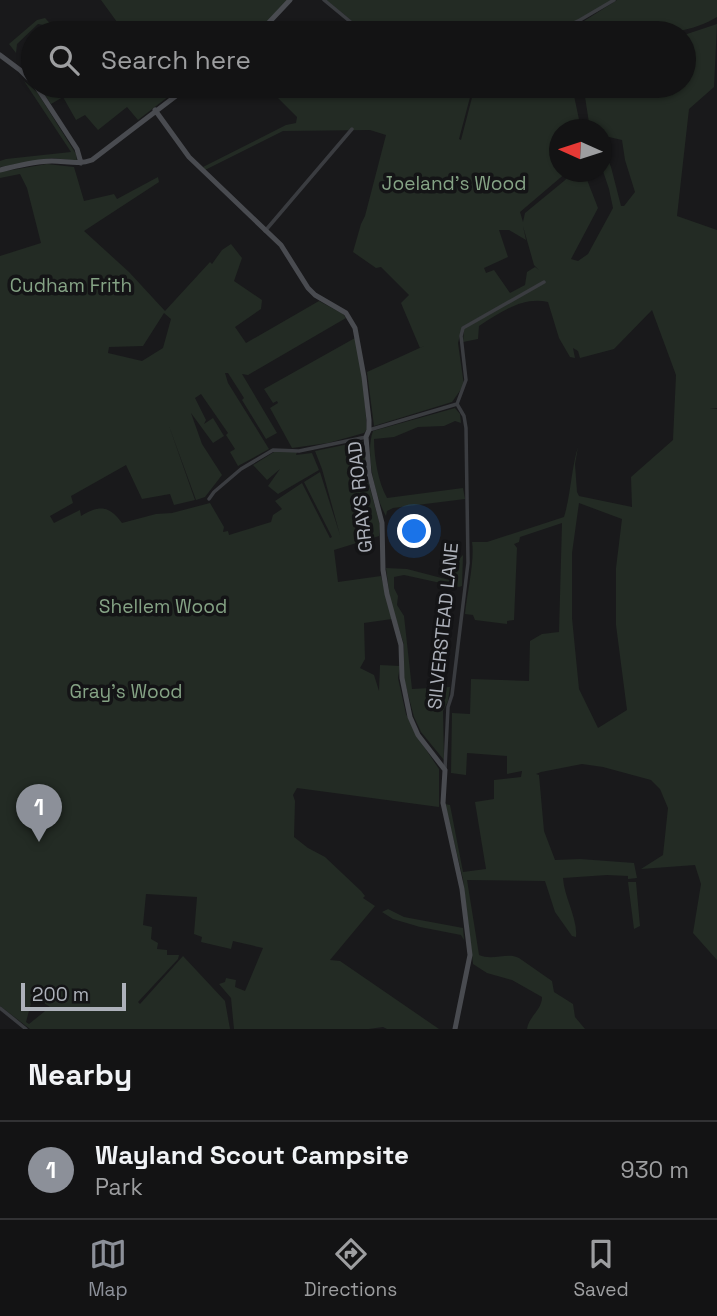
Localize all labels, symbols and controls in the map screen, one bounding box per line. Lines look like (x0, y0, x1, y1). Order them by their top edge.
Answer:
search box (21, 21, 696, 98)
icon: search (45, 41, 83, 79)
text: Search here (101, 43, 251, 77)
north arrow (549, 119, 612, 182)
park label: Joeland's Wood (382, 171, 526, 196)
park label: Cudham Frith (10, 273, 132, 298)
street label: GRAYS ROAD (342, 440, 378, 554)
your location (397, 514, 431, 548)
street label: SILVERSTEAD LANE (422, 541, 464, 711)
park label: Shellem Wood (99, 594, 227, 619)
park label: Gray's Wood (69, 679, 183, 704)
pin: 1 (16, 784, 62, 842)
scale bar (21, 980, 126, 1012)
text: 200 m (32, 982, 89, 1007)
text: Nearby (28, 1055, 132, 1094)
text: Wayland Scout Campsite (95, 1138, 409, 1172)
text: 1 (46, 1155, 56, 1185)
text: 930 m (621, 1155, 689, 1185)
text: Park (95, 1172, 143, 1202)
tab: Map (88, 1235, 128, 1302)
tab: Directions (304, 1235, 397, 1302)
tab: Saved (573, 1235, 629, 1302)

